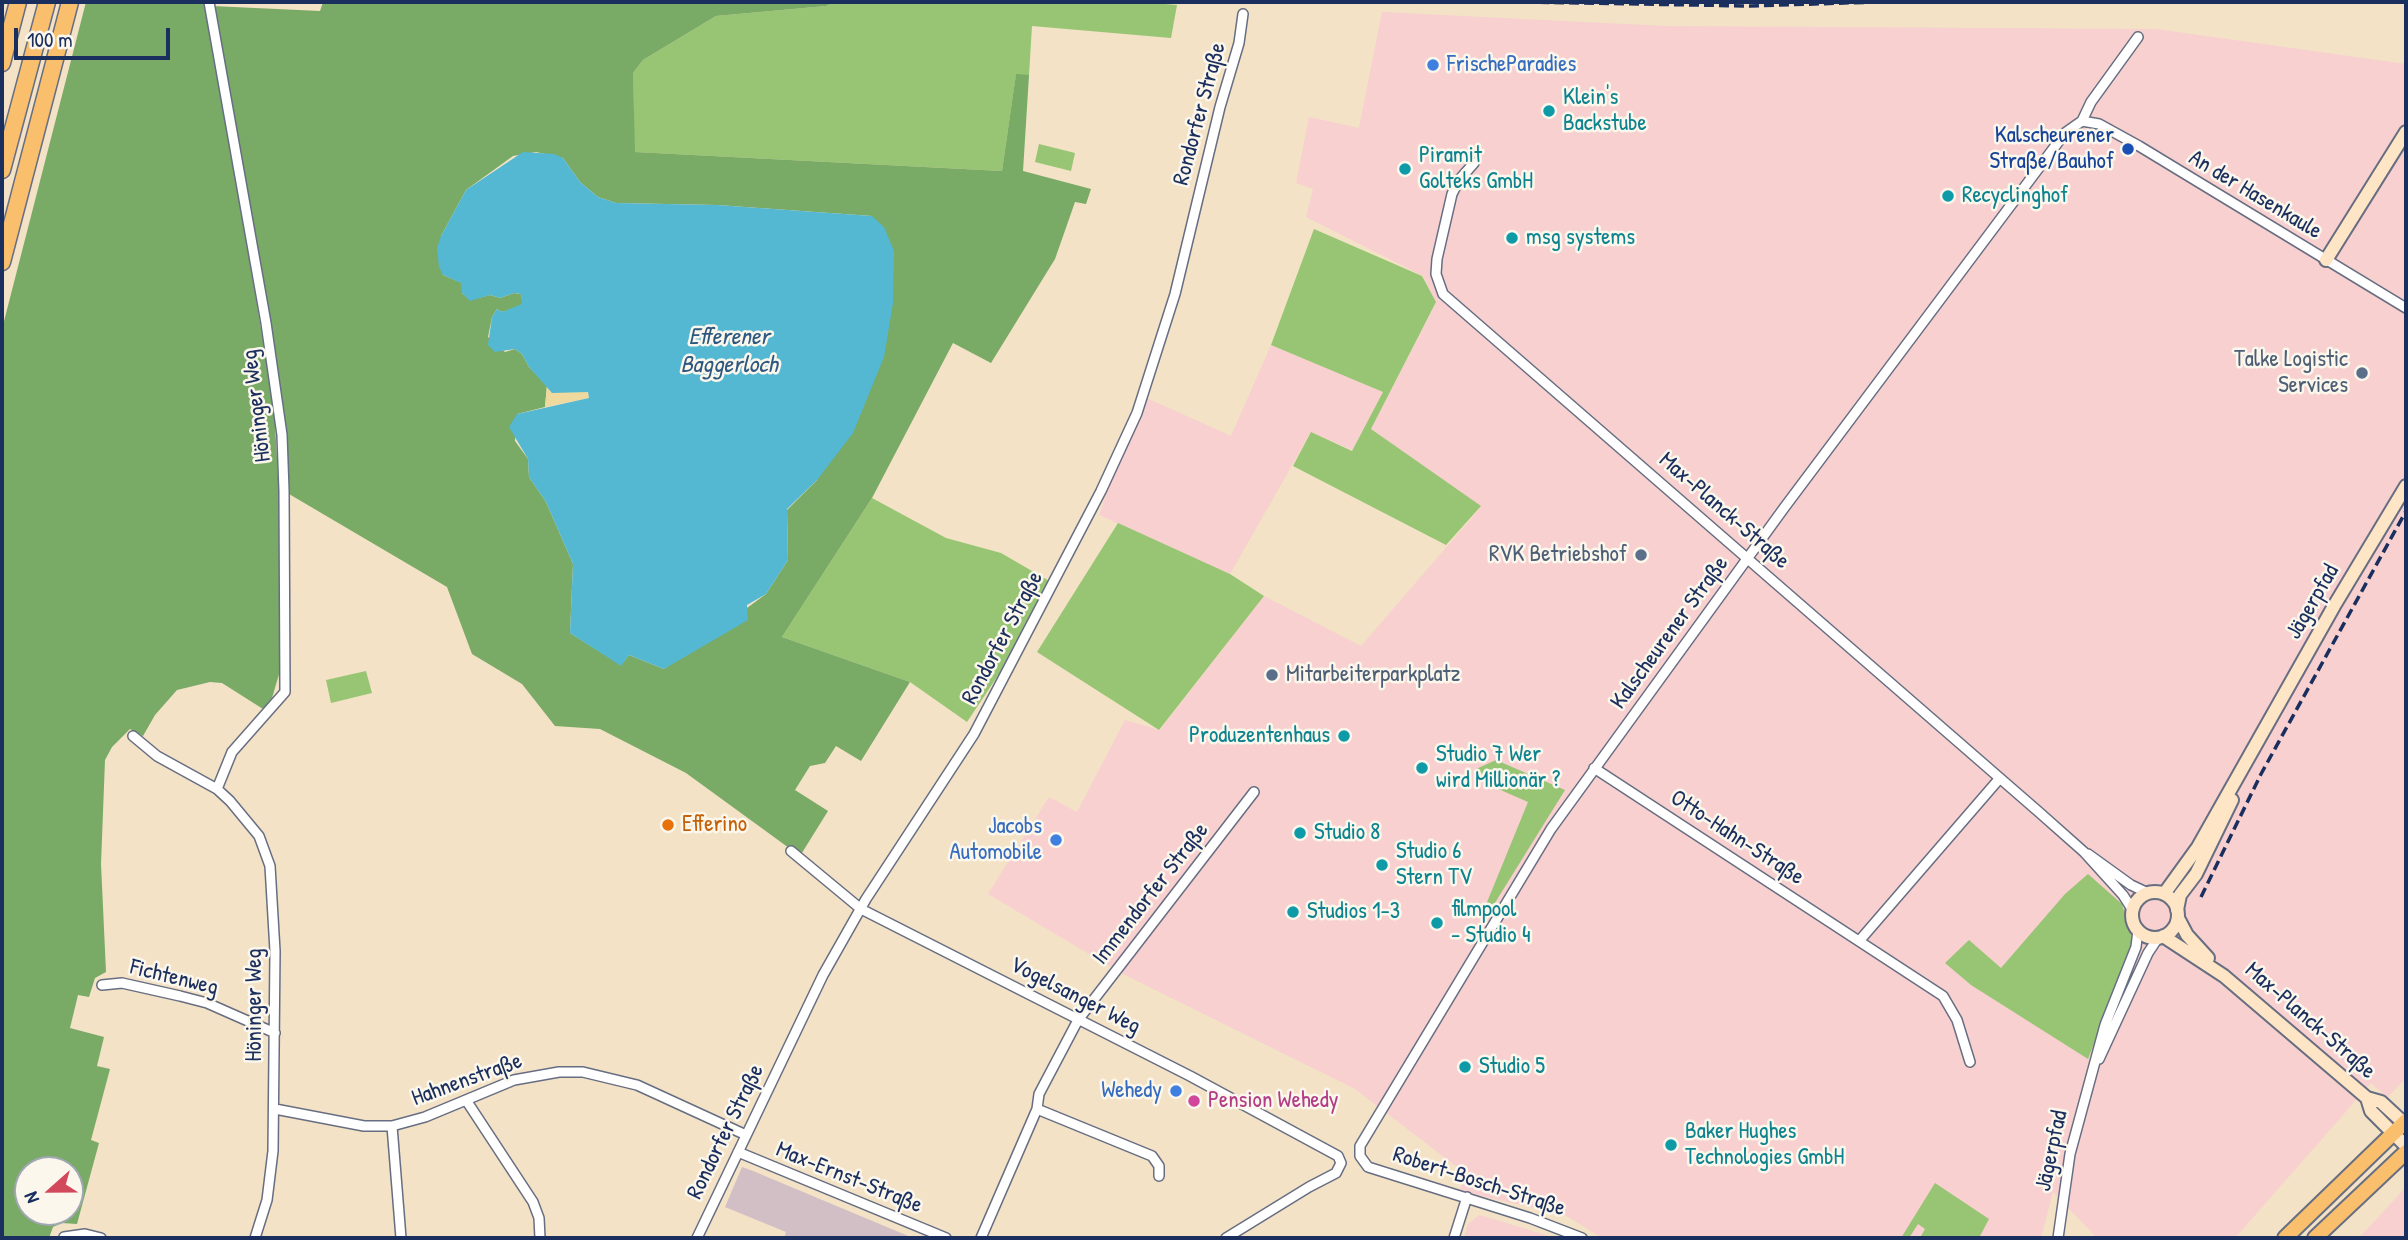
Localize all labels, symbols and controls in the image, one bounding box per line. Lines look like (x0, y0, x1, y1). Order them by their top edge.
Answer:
scale bar (18, 14, 173, 58)
text: 100 m (27, 25, 73, 54)
street label: Rondorfer Straße (1168, 40, 1232, 188)
place label: FrischeParadies (1447, 51, 1576, 79)
marker: FrischeParadies (1425, 57, 1441, 73)
place label: Klein's Backstube (1563, 84, 1647, 138)
marker: Klein's Backstube (1541, 103, 1557, 119)
place label: Kalscheurener Straße/Bauhof (1990, 122, 2114, 176)
marker: Kalscheurener Straße/Bauhof (2120, 141, 2136, 157)
place label: Piramit Golteks GmbH (1419, 142, 1533, 196)
street label: An der Hasenkaule (2183, 144, 2327, 246)
marker: Piramit Golteks GmbH (1397, 161, 1413, 177)
place label: Recyclinghof (1962, 182, 2068, 210)
marker: Recyclinghof (1940, 188, 1956, 204)
place label: msg systems (1526, 224, 1635, 252)
marker: msg systems (1504, 230, 1520, 246)
water label: Efferener Baggerloch (680, 324, 778, 380)
place label: Talke Logistic Services (2234, 346, 2348, 400)
street label: Höninger Weg (236, 348, 278, 464)
marker: Talke Logistic Services (2354, 365, 2370, 381)
street label: Max-Planck-Straße (1653, 447, 1795, 575)
place label: RVK Betriebshof (1489, 541, 1627, 569)
marker: RVK Betriebshof (1633, 547, 1649, 563)
street label: Kalscheurener Straße (1605, 551, 1735, 715)
street label: Jägerpfad (2281, 560, 2345, 644)
street label: Rondorfer Straße (956, 567, 1050, 709)
place label: Mitarbeiterparkplatz (1286, 661, 1460, 689)
marker: Mitarbeiterparkplatz (1264, 667, 1280, 683)
place label: Produzentenhaus (1189, 722, 1330, 750)
marker: Produzentenhaus (1336, 728, 1352, 744)
place label: Studio 7 Wer wird Millionär ? (1436, 741, 1560, 795)
marker: Studio 7 Wer wird Millionär ? (1414, 760, 1430, 776)
street label: Otto-Hahn-Straße (1665, 784, 1809, 892)
place label: Efferino (682, 811, 747, 839)
place label: Jacobs Automobile (950, 813, 1042, 867)
marker: Efferino (660, 817, 676, 833)
street label: Immendorfer Straße (1087, 818, 1215, 970)
place label: Studio 8 (1314, 819, 1380, 847)
marker: Studio 8 (1292, 825, 1308, 841)
marker: Jacobs Automobile (1048, 832, 1064, 848)
place label: Studio 6 Stern TV (1396, 838, 1472, 892)
marker: Studio 6 Stern TV (1374, 857, 1390, 873)
place label: filmpool - Studio 4 (1451, 896, 1531, 950)
place label: Studios 1-3 (1307, 898, 1400, 926)
marker: Studios 1-3 (1285, 904, 1301, 920)
marker: filmpool - Studio 4 (1429, 915, 1445, 931)
street label: Höninger Weg (241, 948, 269, 1062)
street label: Vogelsanger Weg (1005, 951, 1145, 1041)
street label: Fichtenweg (127, 954, 221, 1002)
street label: Max-Planck-Straße (2239, 957, 2381, 1085)
street label: Hahnenstraße (408, 1047, 526, 1113)
place label: Studio 5 (1479, 1053, 1545, 1081)
marker: Studio 5 (1457, 1059, 1473, 1075)
street label: Rondorfer Straße (682, 1060, 770, 1204)
place label: Wehedy (1101, 1077, 1162, 1105)
marker: Wehedy (1168, 1083, 1184, 1099)
place label: Pension Wehedy (1208, 1087, 1338, 1115)
marker: Pension Wehedy (1186, 1093, 1202, 1109)
street label: Jägerpfad (2030, 1108, 2074, 1194)
place label: Baker Hughes Technologies GmbH (1685, 1118, 1844, 1172)
street label: Max-Ernst-Straße (772, 1136, 926, 1220)
marker: Baker Hughes Technologies GmbH (1663, 1137, 1679, 1153)
street label: Robert-Bosch-Straße (1389, 1141, 1569, 1223)
north arrow (14, 1156, 84, 1226)
text: N (17, 1188, 45, 1207)

